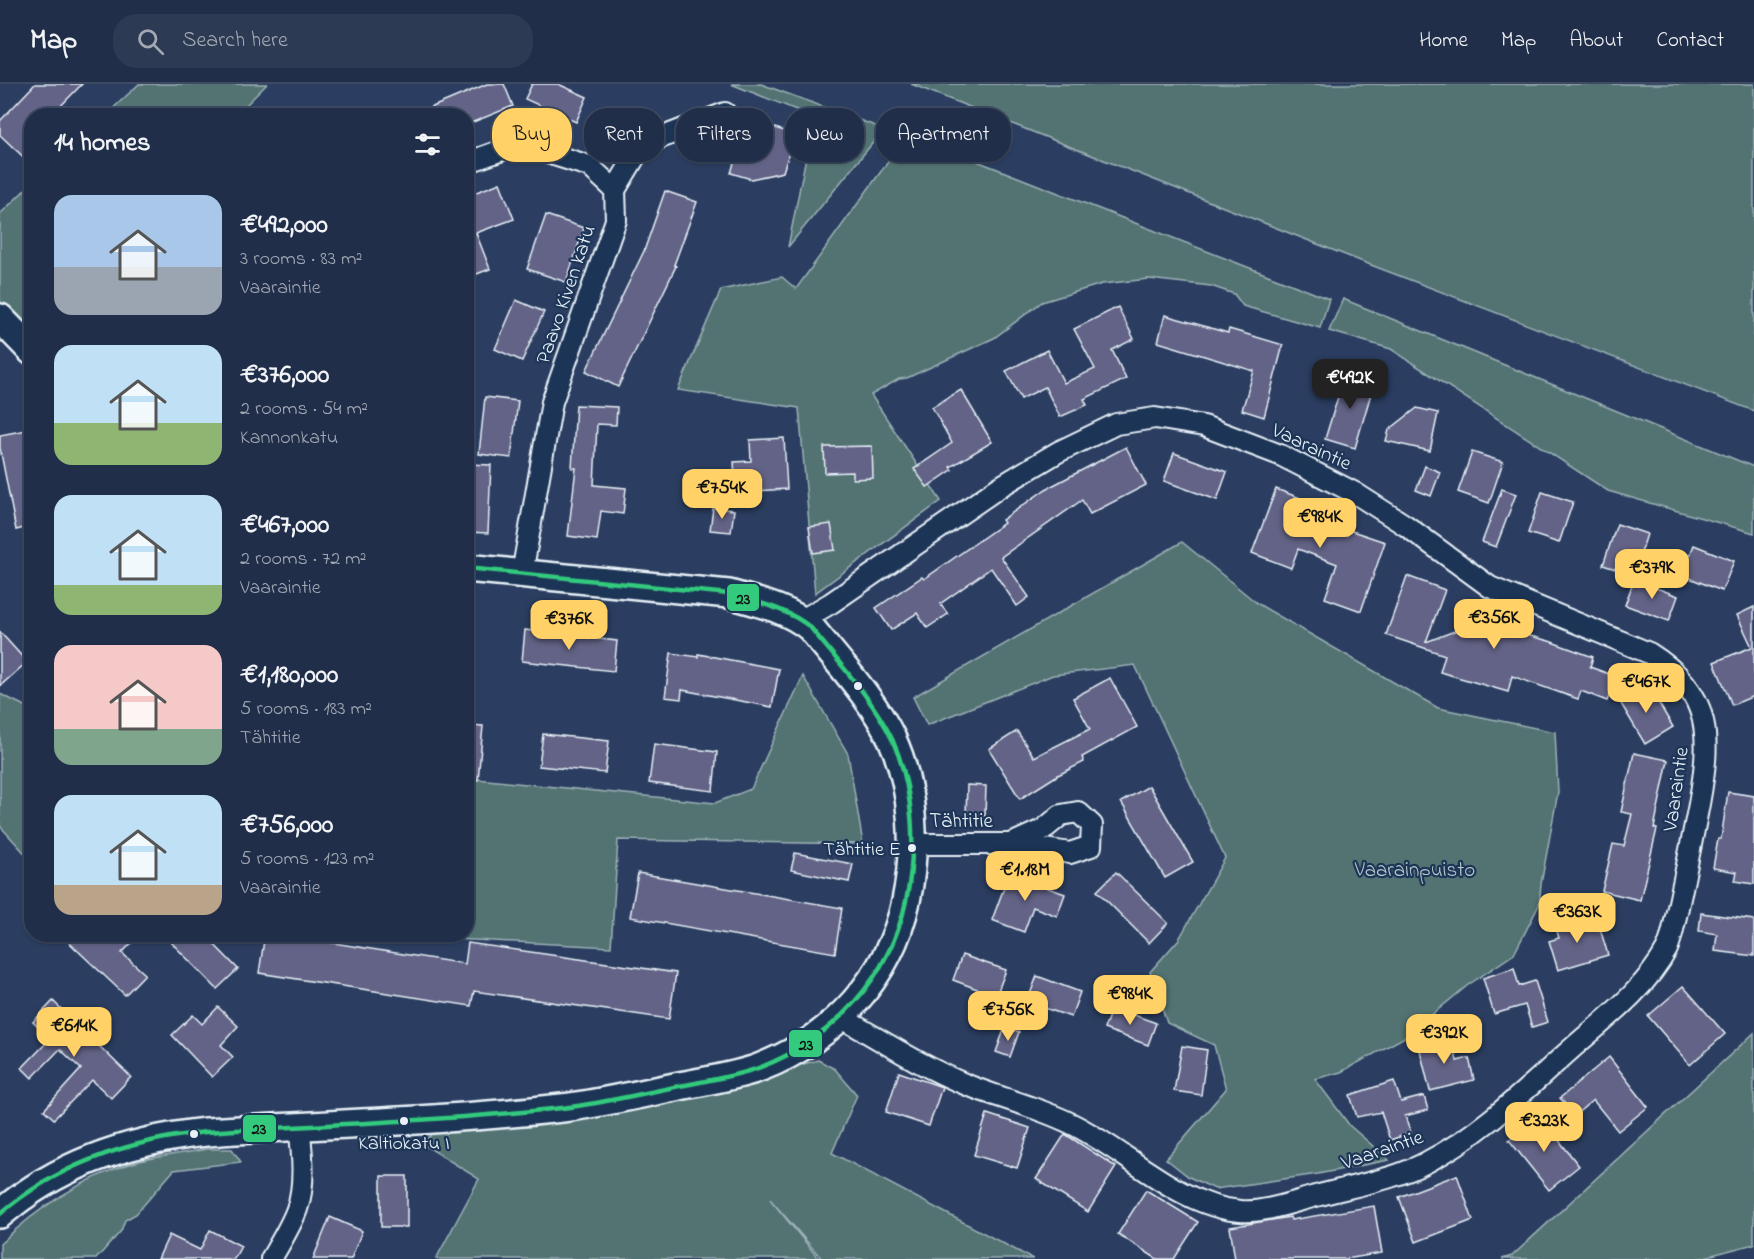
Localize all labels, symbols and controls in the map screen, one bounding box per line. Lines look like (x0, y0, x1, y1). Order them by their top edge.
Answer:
search box (113, 14, 533, 68)
text: Map (30, 21, 77, 62)
icon: search (134, 25, 167, 58)
text: Search here (182, 25, 288, 57)
text: Home (1419, 26, 1468, 56)
text: Map (1501, 26, 1536, 56)
text: About (1569, 26, 1623, 56)
text: Contact (1656, 26, 1724, 56)
chip: Buy (492, 108, 572, 162)
chip: Rent (584, 108, 664, 162)
chip: Filters (676, 108, 773, 162)
chip: New (785, 108, 864, 162)
chip: Apartment (876, 108, 1011, 162)
text: 14 homes (54, 125, 150, 163)
icon: filters (411, 128, 444, 161)
text: €492,000 (240, 207, 328, 245)
icon: home (102, 219, 174, 291)
street label: Paavo Kiven katu (529, 221, 605, 368)
text: 3 rooms · 83 m² (240, 245, 362, 274)
text: Vaaraintie (240, 274, 321, 303)
text: €376,000 (240, 357, 329, 395)
pin: €492K (1308, 359, 1392, 410)
text: €492K (1326, 364, 1374, 393)
icon: home (102, 369, 174, 441)
text: 2 rooms · 54 m² (240, 395, 368, 424)
street label: Vaaraintie (1265, 416, 1356, 480)
text: Kannonkatu (240, 424, 338, 453)
pin: €754K (680, 469, 764, 520)
text: €754K (696, 474, 748, 503)
pin: €984K (1278, 498, 1362, 549)
text: €984K (1297, 503, 1343, 532)
text: €467,000 (240, 507, 329, 545)
icon: home (102, 519, 174, 591)
text: 2 rooms · 72 m² (240, 545, 367, 574)
pin: €379K (1610, 549, 1694, 600)
text: €379K (1629, 554, 1675, 583)
text: Vaaraintie (240, 574, 321, 603)
line badge: 23 (726, 583, 760, 612)
text: 23 (735, 588, 751, 612)
pin: €356K (1452, 599, 1536, 650)
pin: €376K (527, 600, 611, 651)
text: €356K (1468, 604, 1520, 633)
text: €376K (545, 605, 593, 634)
text: €1,180,000 (240, 657, 338, 695)
pin: €467K (1604, 663, 1688, 714)
text: €467K (1622, 668, 1670, 697)
icon: home (102, 669, 174, 741)
unlabelled marker (852, 680, 864, 692)
text: 5 rooms · 183 m² (240, 695, 372, 724)
text: Tähtitie (240, 724, 301, 753)
street label: Vaaraintie (1656, 745, 1698, 834)
text: €756,000 (240, 807, 333, 845)
street label: Tähtitie (929, 807, 993, 837)
icon: home (102, 819, 174, 891)
place label: Tähtitie E (823, 836, 901, 865)
marker: Tähtitie E (906, 842, 918, 854)
text: 5 rooms · 123 m² (240, 845, 374, 874)
pin: €1.18M (976, 851, 1074, 902)
text: €1.18M (1000, 856, 1050, 885)
park label: Vaarainpuisto (1354, 856, 1475, 886)
text: Vaaraintie (240, 874, 321, 903)
pin: €363K (1535, 893, 1619, 944)
text: €363K (1553, 898, 1601, 927)
pin: €984K (1088, 975, 1172, 1026)
text: €984K (1107, 980, 1153, 1009)
pin: €756K (966, 991, 1050, 1042)
text: €756K (982, 996, 1034, 1025)
pin: €614K (32, 1007, 116, 1058)
text: €614K (50, 1012, 98, 1041)
pin: €392K (1402, 1014, 1486, 1065)
text: €392K (1420, 1019, 1468, 1048)
line badge: 23 (788, 1029, 823, 1058)
text: 23 (798, 1034, 814, 1058)
pin: €323K (1502, 1102, 1586, 1153)
text: €323K (1519, 1107, 1569, 1136)
line badge: 23 (242, 1114, 277, 1143)
marker: Kaltiokatu I (398, 1115, 410, 1127)
text: 23 (251, 1118, 267, 1142)
street label: Vaaraintie (1337, 1123, 1428, 1179)
unlabelled marker (188, 1128, 200, 1140)
place label: Kaltiokatu I (358, 1130, 450, 1159)

